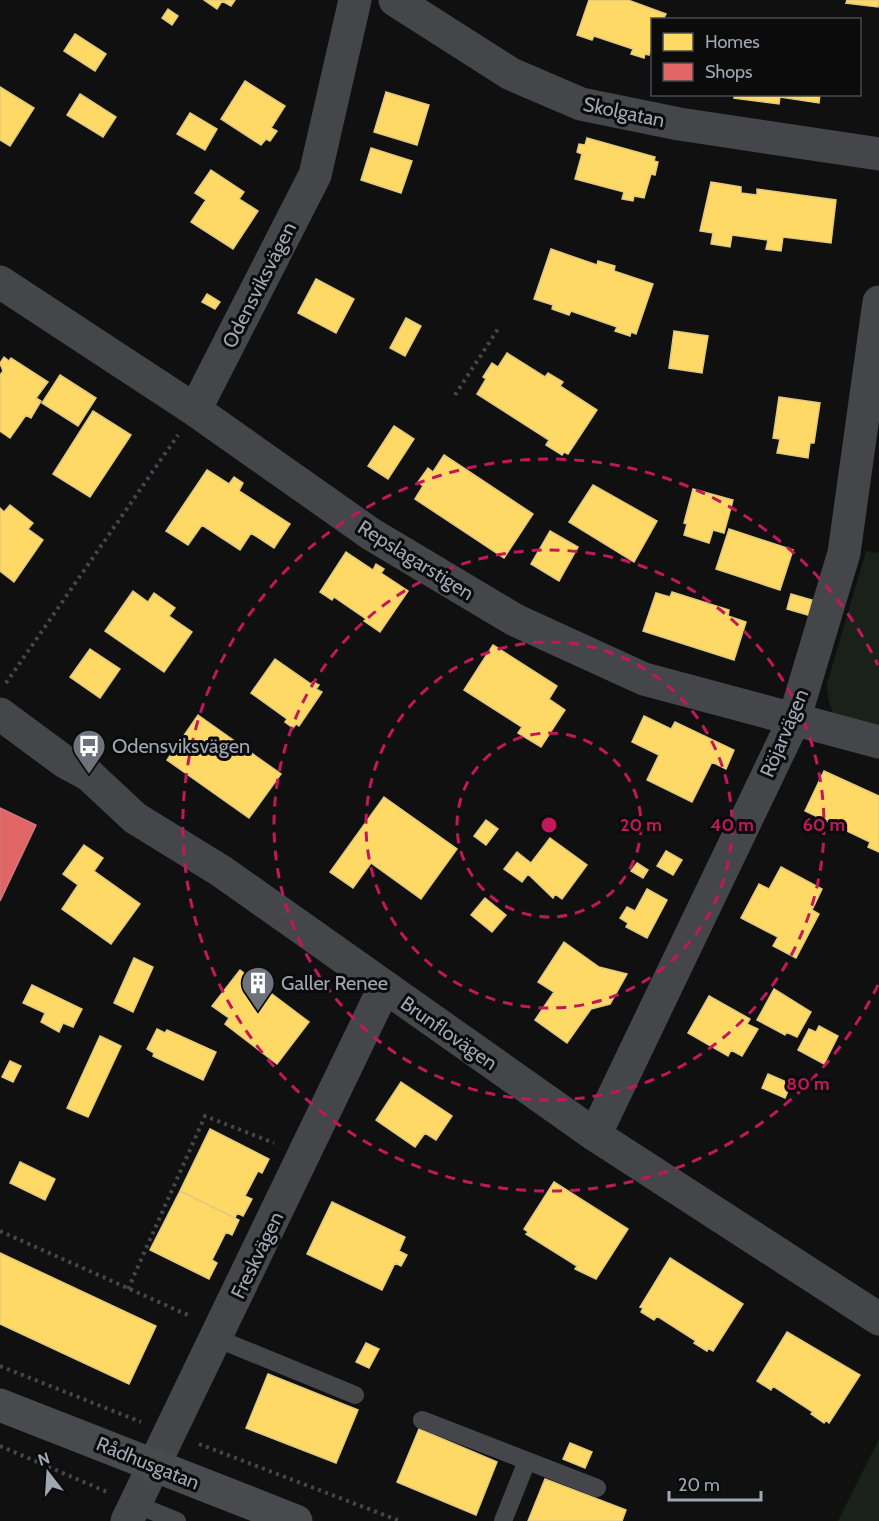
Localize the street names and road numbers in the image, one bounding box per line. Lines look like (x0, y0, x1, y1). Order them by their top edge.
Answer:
street label: Skolgatan (581, 92, 667, 132)
street label: Odensviksvägen (217, 218, 301, 352)
street label: Repslagarstigen (354, 515, 478, 605)
street label: Röjarvägen (755, 685, 813, 781)
street label: Brunflovägen (396, 991, 502, 1075)
street label: Freskvägen (226, 1208, 288, 1302)
street label: Rådhusgatan (93, 1431, 203, 1495)

